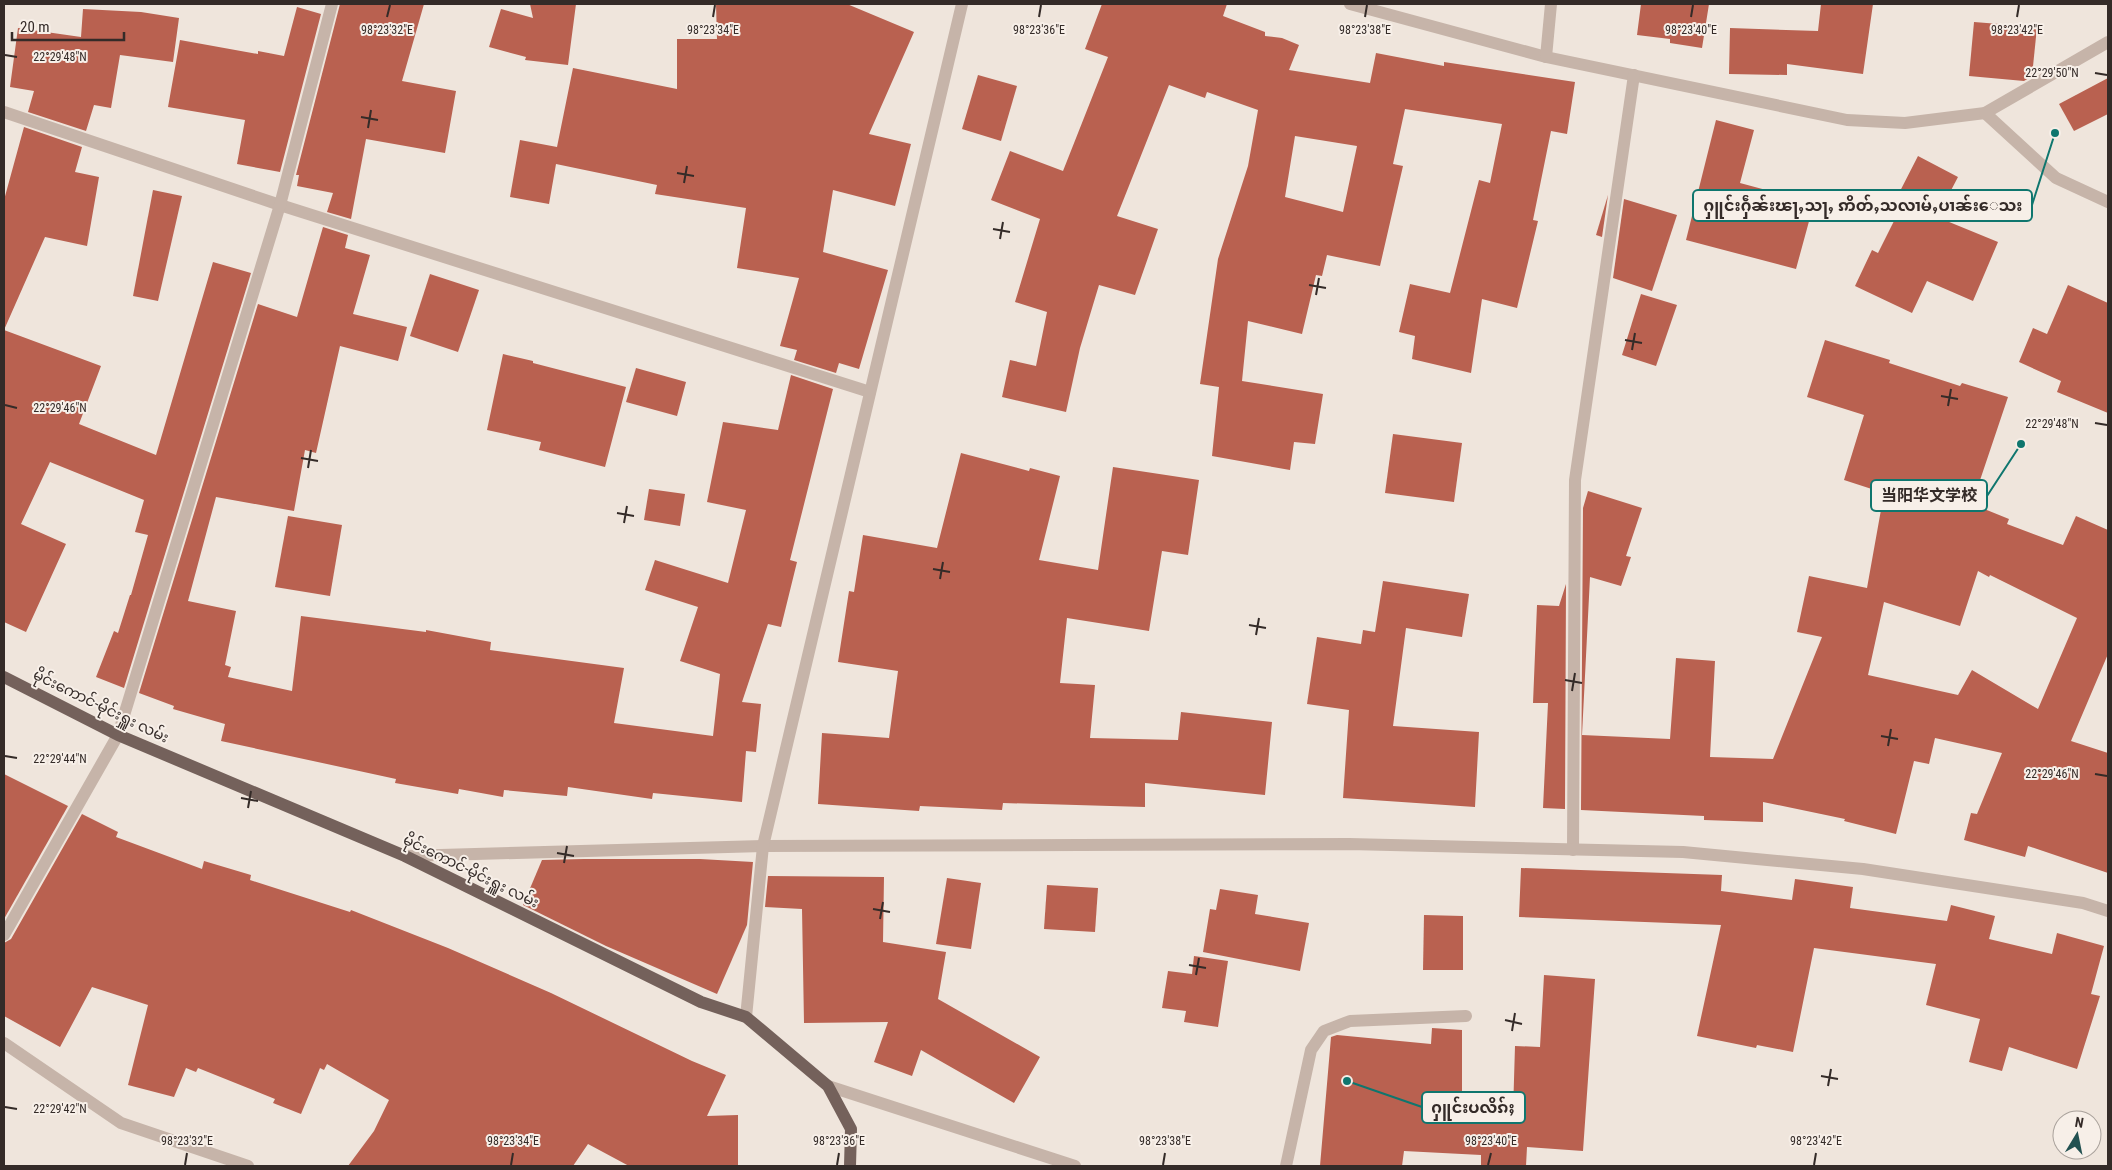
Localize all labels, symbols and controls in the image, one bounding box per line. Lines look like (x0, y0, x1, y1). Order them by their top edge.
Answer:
scale bar (12, 10, 125, 42)
text: 20 m (20, 18, 50, 36)
text: 98°23'32"E (361, 23, 413, 37)
text: 98°23'34"E (687, 23, 739, 37)
text: 98°23'36"E (1013, 23, 1065, 37)
text: 98°23'38"E (1339, 23, 1391, 37)
text: 98°23'40"E (1665, 23, 1717, 37)
text: 98°23'42"E (1991, 23, 2043, 37)
text: 22°29'48"N (33, 50, 87, 64)
text: 22°29'50"N (2025, 66, 2079, 80)
callout: ႁူင်းႁဵၼ်းၽႃႇသႃႇ ဢိတ်ႇသလၢမ်ႇပၢၼ်းေသး (1693, 190, 2032, 221)
text: ႁူင်းႁဵၼ်းၽႃႇသႃႇ ဢိတ်ႇသလၢမ်ႇပၢၼ်းေသး (1704, 194, 2022, 219)
text: 22°29'46"N (33, 401, 87, 415)
text: 22°29'48"N (2025, 417, 2079, 431)
callout: 当阳华文学校 (1871, 480, 1987, 511)
text: 当阳华文学校 (1881, 486, 1978, 505)
street label: မိုင်းကောင်-မိုင်းရှူး လမ်း (29, 664, 172, 749)
text: 22°29'44"N (33, 752, 87, 766)
text: 22°29'46"N (2025, 767, 2079, 781)
street label: မိုင်းကောင်-မိုင်းရှူး လမ်း (399, 829, 542, 914)
callout: ႁူင်းပလိၵ်ႈ (1422, 1092, 1525, 1123)
text: ႁူင်းပလိၵ်ႈ (1431, 1096, 1515, 1121)
text: 22°29'42"N (33, 1102, 87, 1116)
north arrow (2052, 1110, 2102, 1160)
text: N (2074, 1114, 2085, 1131)
text: 98°23'32"E (161, 1134, 213, 1148)
text: 98°23'34"E (487, 1134, 539, 1148)
text: 98°23'36"E (813, 1134, 865, 1148)
text: 98°23'38"E (1139, 1134, 1191, 1148)
text: 98°23'40"E (1465, 1134, 1517, 1148)
text: 98°23'42"E (1790, 1134, 1842, 1148)

